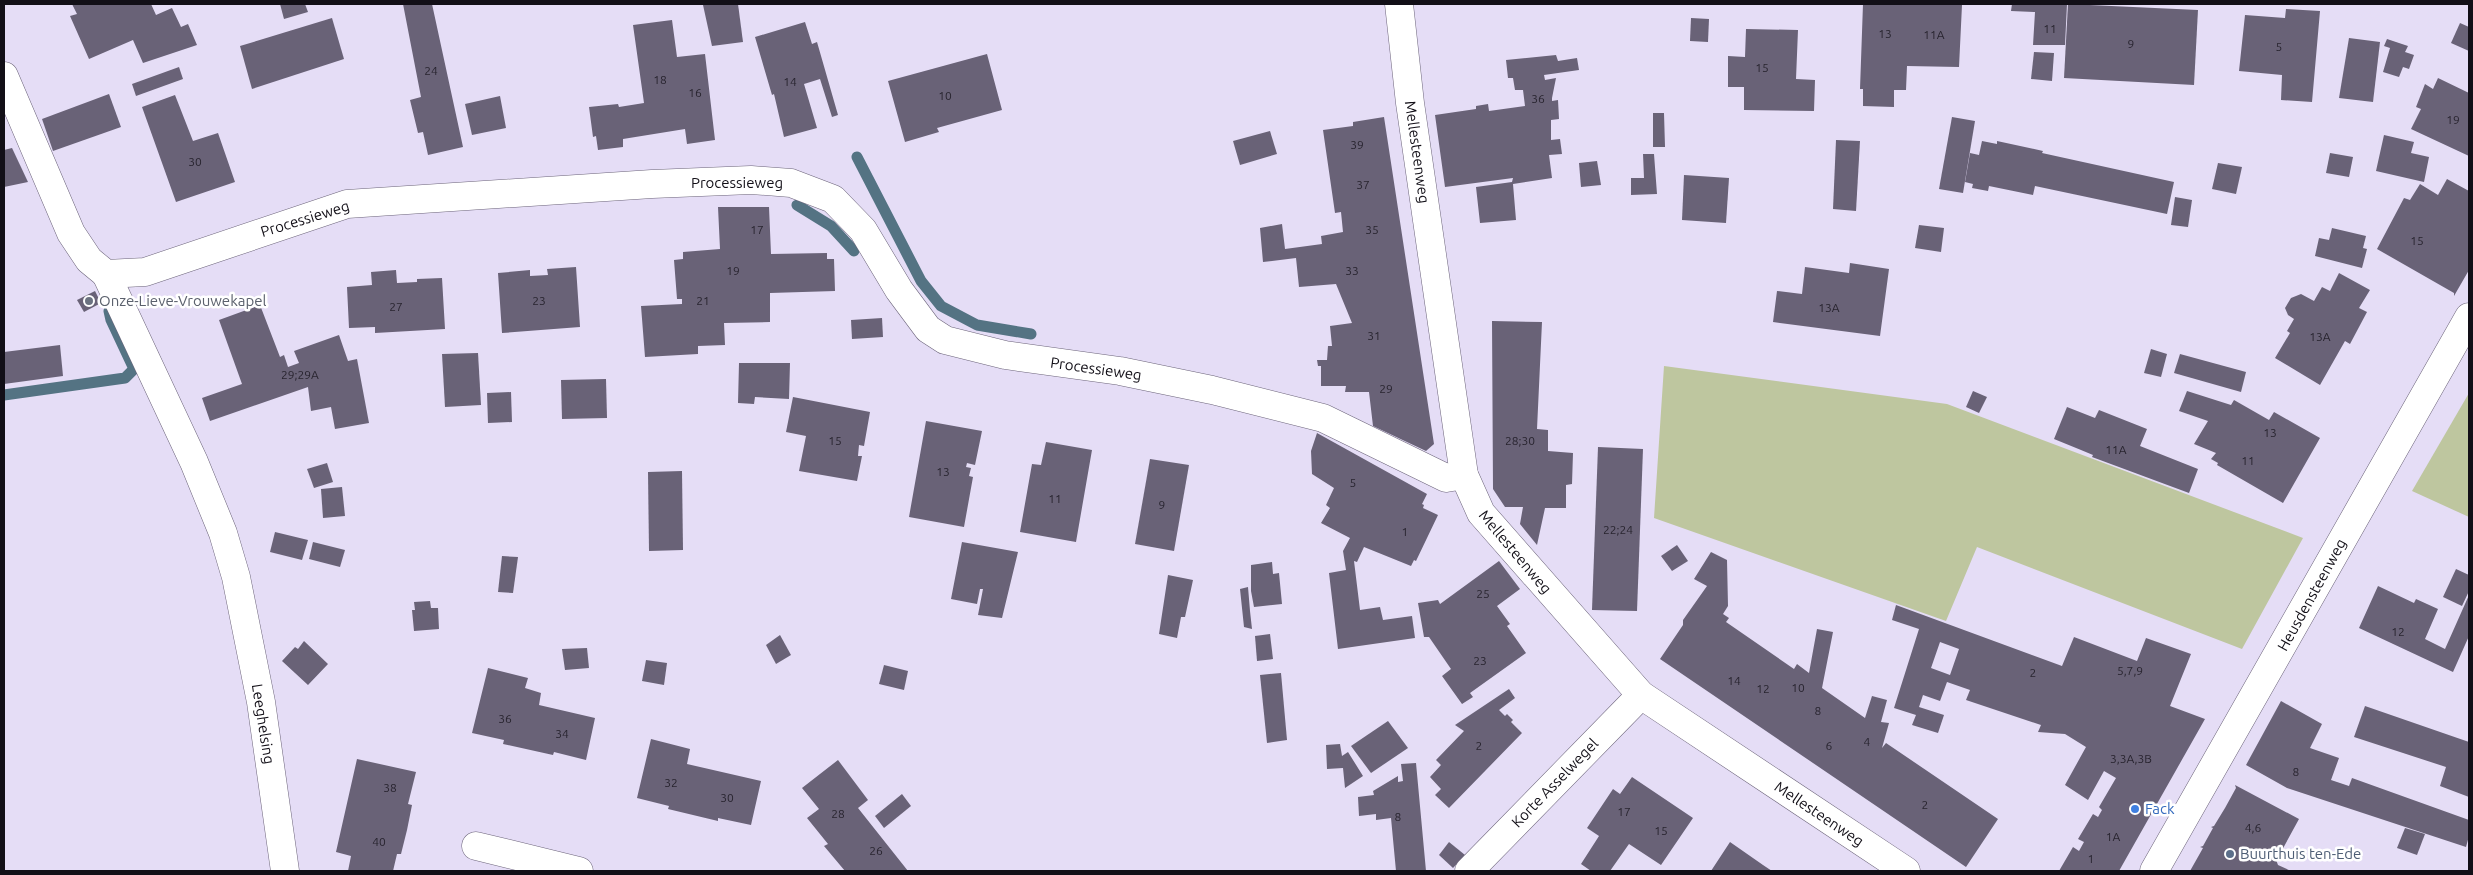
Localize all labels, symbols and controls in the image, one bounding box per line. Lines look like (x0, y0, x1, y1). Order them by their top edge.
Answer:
house number: 11 (2043, 22, 2057, 35)
house number: 13 (1878, 27, 1892, 40)
house number: 11A (1923, 28, 1945, 41)
house number: 9 (2128, 37, 2134, 50)
house number: 5 (2276, 40, 2282, 53)
house number: 15 (1755, 61, 1769, 74)
house number: 24 (424, 64, 438, 77)
house number: 18 (653, 73, 667, 86)
house number: 14 (783, 75, 797, 88)
house number: 16 (688, 86, 702, 99)
house number: 10 (938, 89, 952, 102)
house number: 36 (1531, 92, 1545, 105)
street label: Mellesteenweg (1402, 100, 1433, 204)
house number: 19 (2446, 113, 2460, 126)
house number: 39 (1350, 138, 1364, 151)
house number: 30 (188, 155, 202, 168)
street label: Processieweg (691, 174, 783, 191)
house number: 37 (1356, 178, 1370, 191)
street label: Processieweg (258, 197, 351, 240)
house number: 17 (750, 223, 764, 236)
house number: 35 (1365, 223, 1379, 236)
house number: 15 (2410, 234, 2424, 247)
house number: 19 (726, 264, 740, 277)
house number: 33 (1345, 264, 1359, 277)
place label: Onze-Lieve-Vrouwekapel (99, 292, 266, 309)
house number: 23 (532, 294, 546, 307)
house number: 21 (696, 294, 710, 307)
marker: Onze-Lieve-Vrouwekapel (83, 295, 95, 307)
house number: 27 (389, 300, 403, 313)
house number: 13A (1818, 301, 1840, 314)
house number: 31 (1367, 329, 1381, 342)
house number: 13A (2309, 330, 2331, 343)
street label: Processieweg (1049, 354, 1143, 383)
house number: 29;29A (281, 368, 319, 381)
house number: 29 (1379, 382, 1393, 395)
house number: 13 (2263, 426, 2277, 439)
house number: 15 (828, 434, 842, 447)
house number: 28;30 (1505, 434, 1535, 447)
house number: 11A (2105, 443, 2127, 456)
house number: 11 (2241, 454, 2255, 467)
house number: 13 (936, 465, 950, 478)
house number: 5 (1350, 476, 1356, 489)
house number: 11 (1048, 492, 1062, 505)
house number: 9 (1159, 498, 1165, 511)
street label: Mellesteenweg (1476, 507, 1555, 597)
house number: 22;24 (1603, 523, 1633, 536)
house number: 1 (1402, 525, 1408, 538)
street label: Heusdensteenweg (2274, 536, 2349, 654)
house number: 25 (1476, 587, 1490, 600)
house number: 12 (2391, 625, 2405, 638)
house number: 23 (1473, 654, 1487, 667)
house number: 5,7,9 (2117, 664, 2143, 677)
house number: 2 (2030, 666, 2036, 679)
house number: 14 (1727, 674, 1741, 687)
house number: 10 (1791, 681, 1805, 694)
house number: 12 (1756, 682, 1770, 695)
street label: Leeghelsing (249, 683, 278, 765)
house number: 8 (1815, 704, 1822, 717)
house number: 36 (498, 712, 512, 725)
house number: 34 (555, 727, 569, 740)
street label: Korte Asselwegel (1508, 735, 1601, 831)
house number: 4 (1864, 735, 1871, 748)
house number: 2 (1476, 739, 1482, 752)
house number: 6 (1826, 739, 1833, 752)
house number: 3,3A,3B (2110, 752, 2152, 765)
house number: 8 (2293, 765, 2300, 778)
house number: 32 (664, 776, 678, 789)
street label: Mellesteenweg (1772, 778, 1867, 850)
house number: 38 (383, 781, 397, 794)
house number: 30 (720, 791, 734, 804)
house number: 2 (1922, 798, 1928, 811)
place label: Fack (2145, 800, 2175, 817)
marker: Fack (2129, 803, 2141, 815)
house number: 17 (1617, 805, 1631, 818)
house number: 28 (831, 807, 845, 820)
house number: 8 (1395, 810, 1402, 823)
house number: 4,6 (2245, 821, 2261, 834)
house number: 15 (1654, 824, 1668, 837)
house number: 1A (2106, 830, 2120, 843)
house number: 40 (372, 835, 386, 848)
house number: 26 (869, 844, 883, 857)
place label: Buurthuis ten-Ede (2240, 845, 2361, 862)
marker: Buurthuis ten-Ede (2224, 848, 2236, 860)
house number: 1 (2088, 852, 2094, 865)

